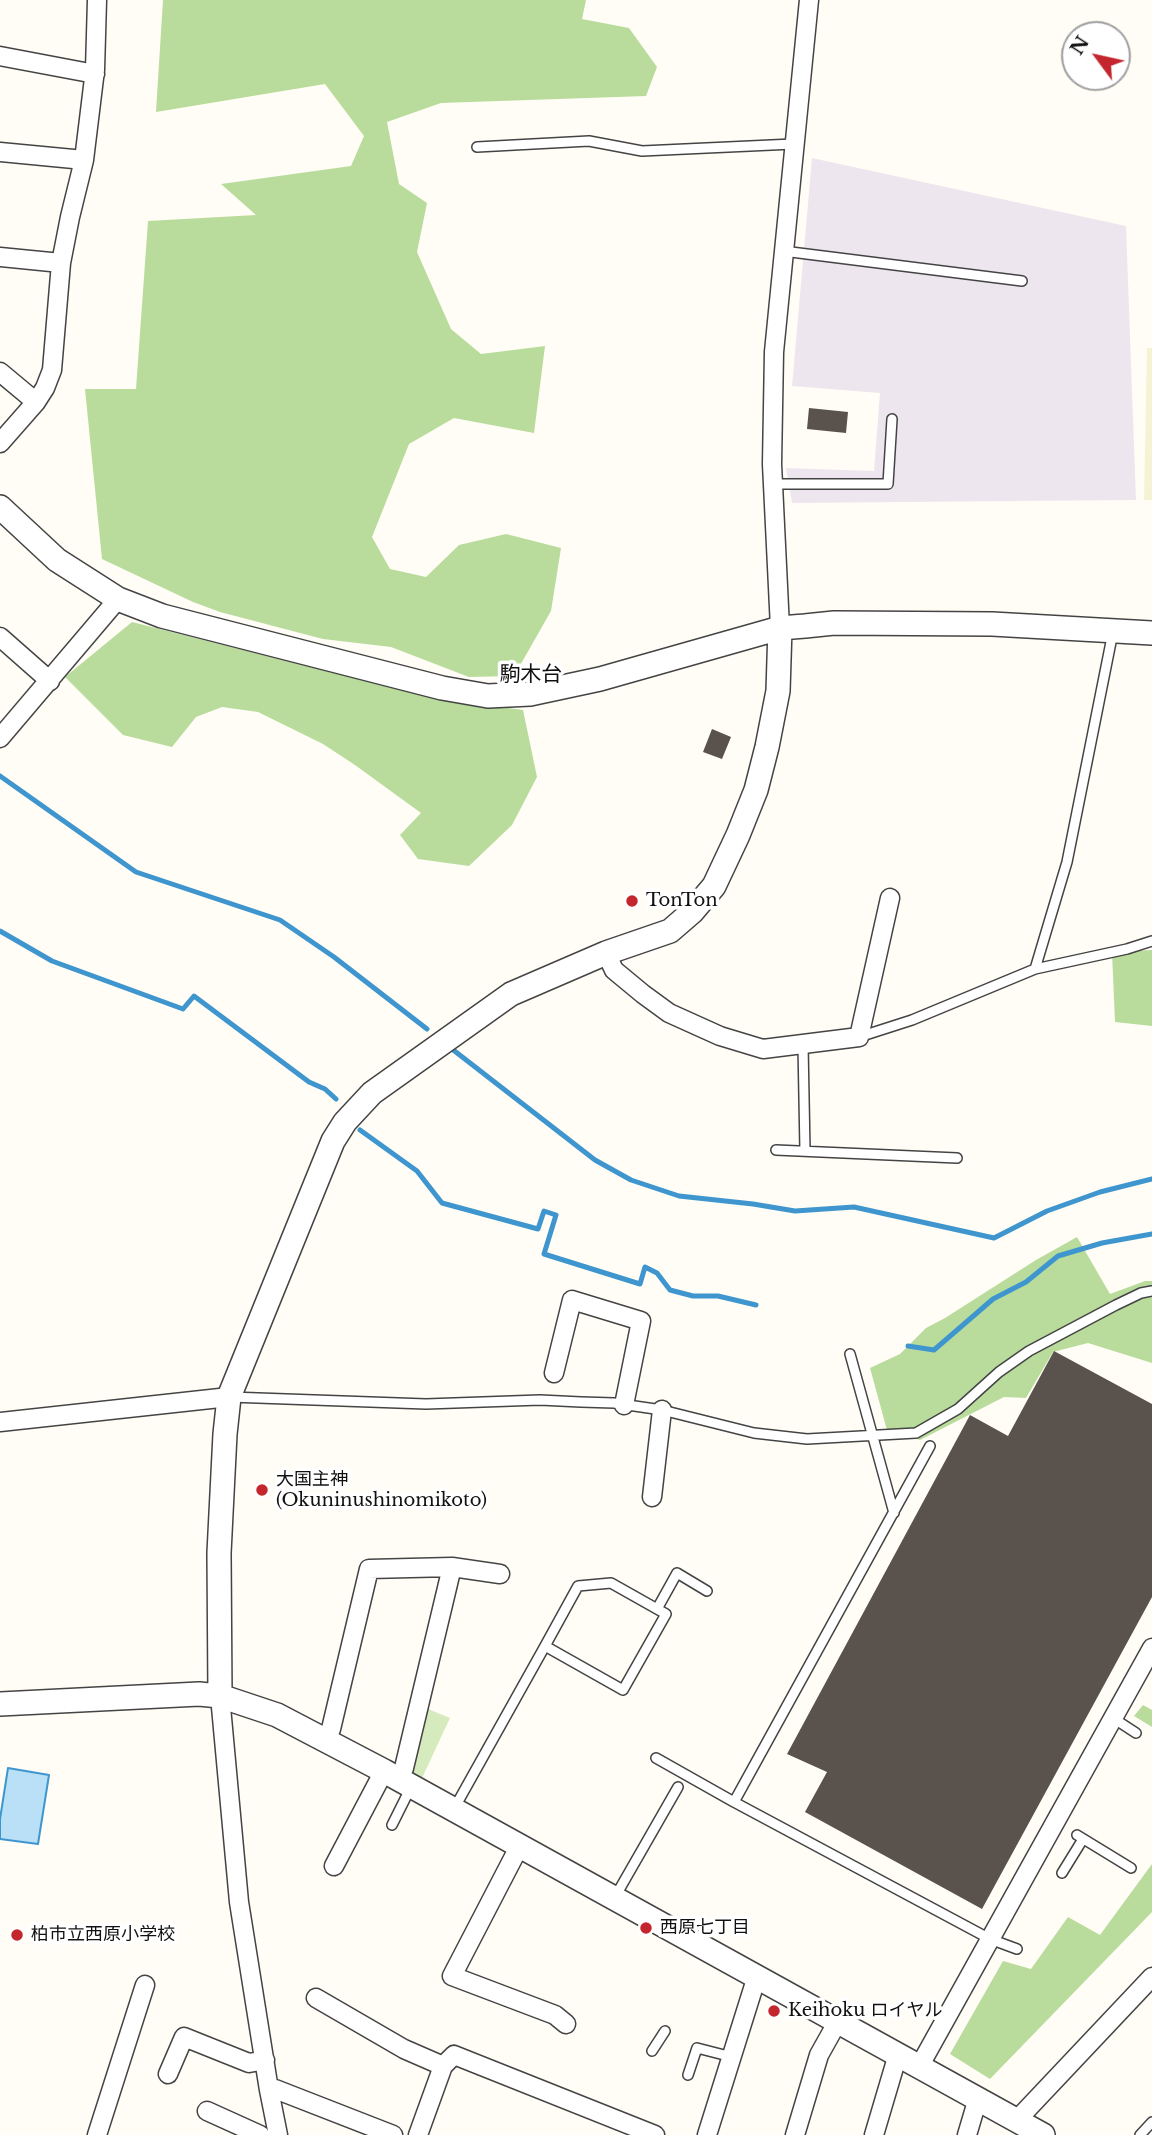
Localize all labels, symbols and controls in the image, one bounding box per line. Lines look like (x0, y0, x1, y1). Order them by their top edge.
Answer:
north arrow (1061, 21, 1131, 91)
text: N (1065, 32, 1094, 59)
district label: 駒木台 (500, 662, 562, 688)
place label: TonTon (646, 890, 718, 912)
marker: TonTon (624, 893, 640, 909)
place label: 大国主神 (Okuninushinomikoto) (276, 1469, 487, 1512)
marker: 大国主神 (Okuninushinomikoto) (254, 1482, 270, 1498)
place label: 西原七丁目 (660, 1917, 750, 1939)
marker: 西原七丁目 (638, 1920, 654, 1936)
place label: 柏市立西原小学校 (31, 1924, 175, 1946)
marker: 柏市立西原小学校 (9, 1927, 25, 1943)
place label: Keihoku ロイヤル (788, 2000, 943, 2022)
marker: Keihoku ロイヤル (766, 2003, 782, 2019)

